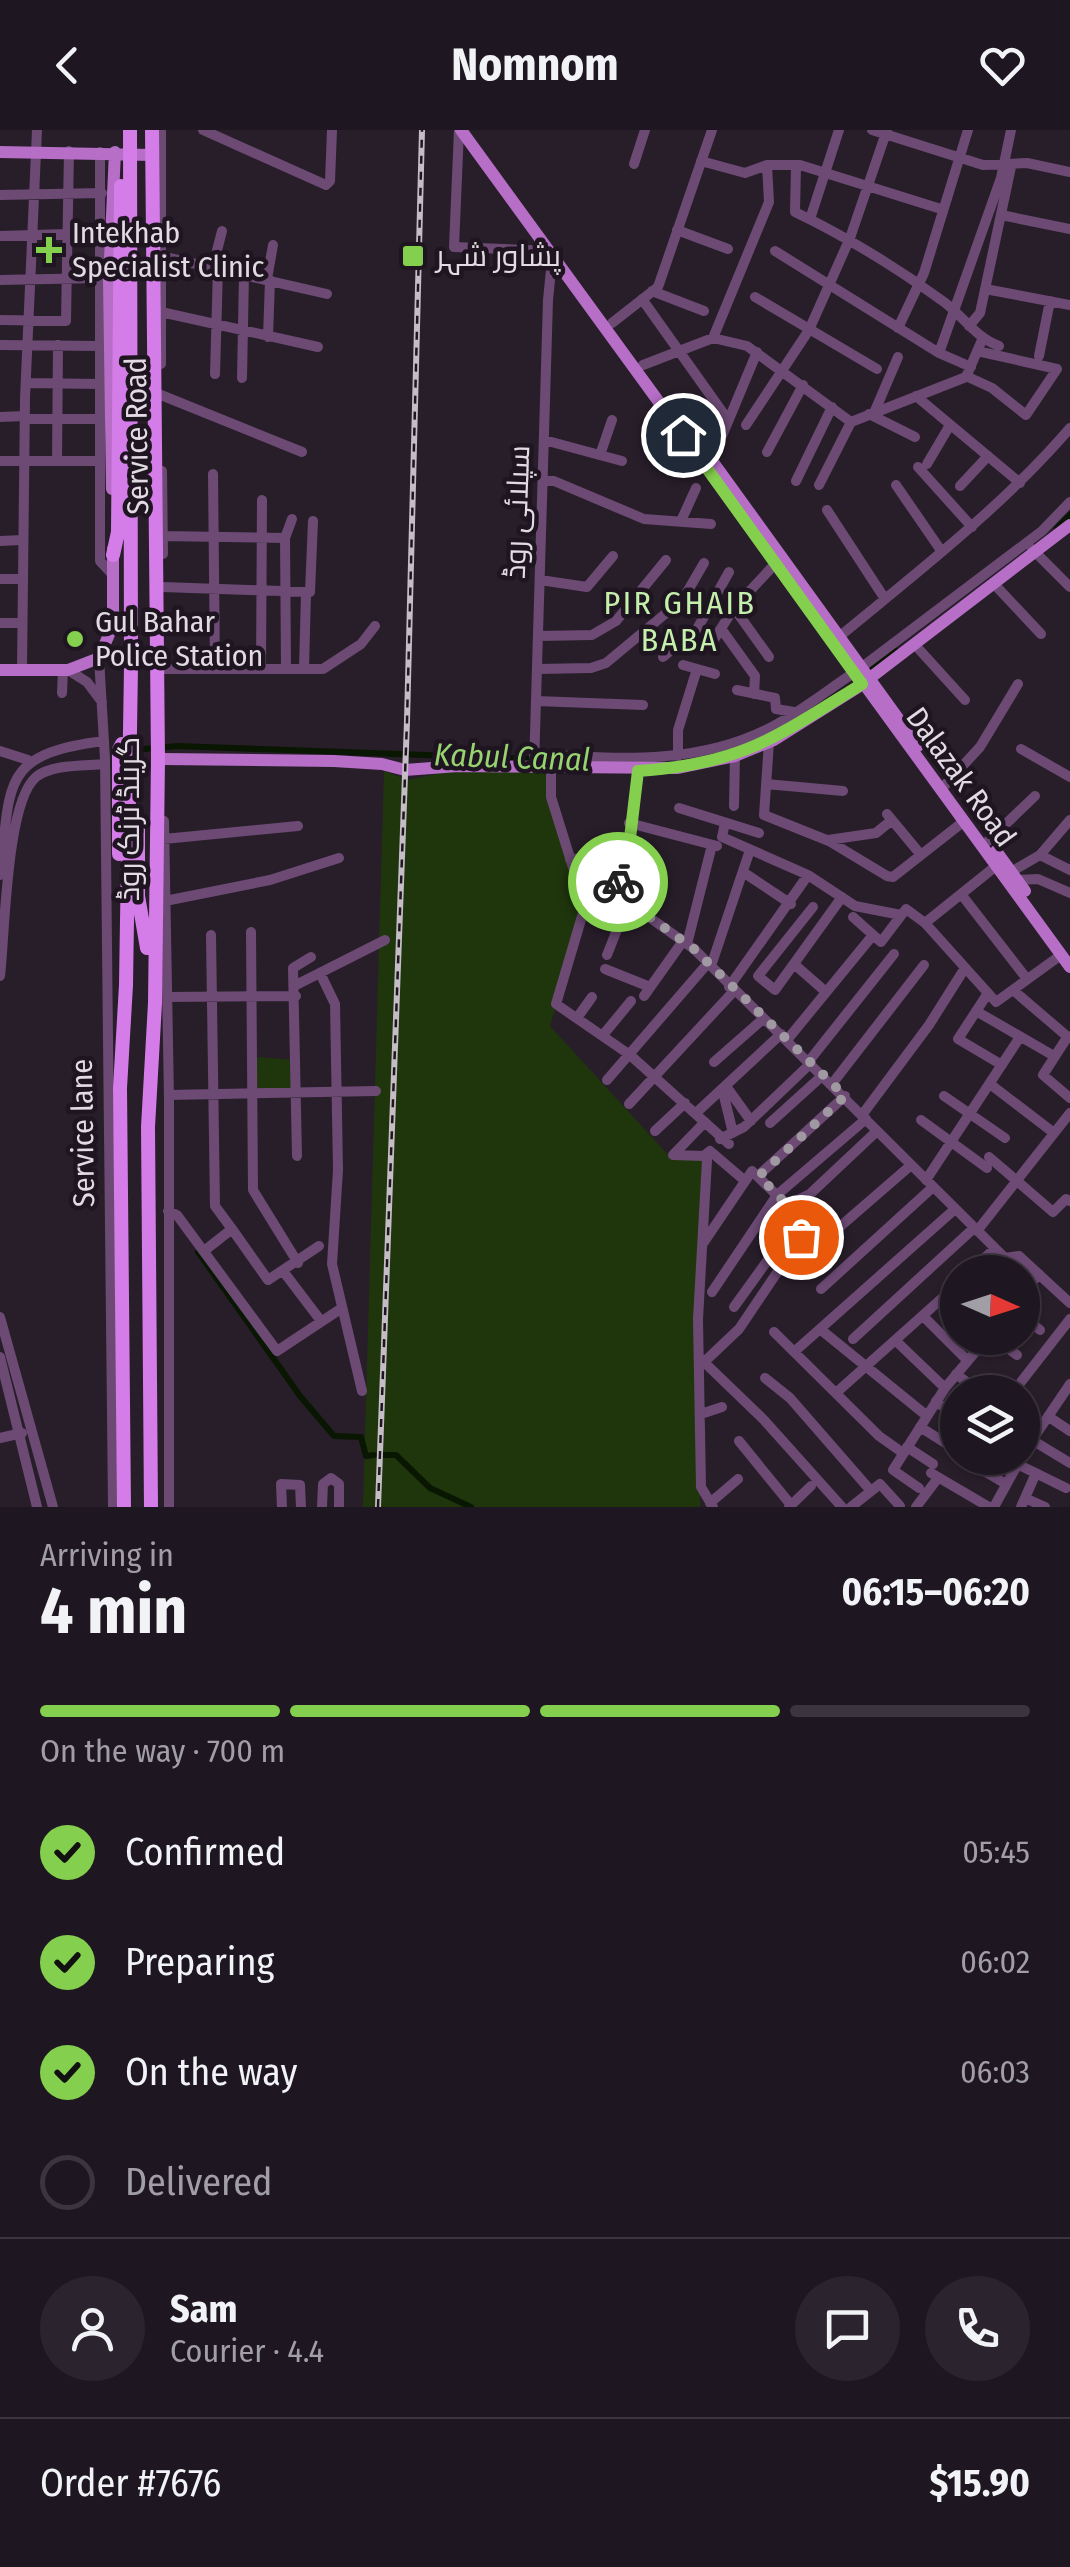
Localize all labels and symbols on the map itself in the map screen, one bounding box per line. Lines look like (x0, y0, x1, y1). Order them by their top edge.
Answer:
place label: Intekhab Specialist Clinic (72, 215, 264, 285)
marker: Intekhab Specialist Clinic (36, 237, 62, 263)
place label: پشاور شہر (434, 238, 561, 276)
marker: پشاور شہر (400, 243, 426, 269)
street label: Service Road (118, 357, 156, 515)
pin (641, 393, 726, 478)
street label: سپلائی روڈ (497, 444, 538, 580)
district label: PIR GHAIB BABA (603, 584, 757, 659)
place label: Gul Bahar Police Station (95, 604, 263, 674)
marker: Gul Bahar Police Station (64, 628, 86, 650)
street label: Dalazak Road (898, 700, 1024, 854)
water label: Kabul Canal (433, 735, 591, 779)
street label: گرینڈ ٹرنک روڈ (111, 737, 147, 901)
courier (568, 832, 668, 932)
street label: Service lane (64, 1059, 102, 1207)
pin (759, 1195, 844, 1280)
north arrow (940, 1255, 1040, 1355)

